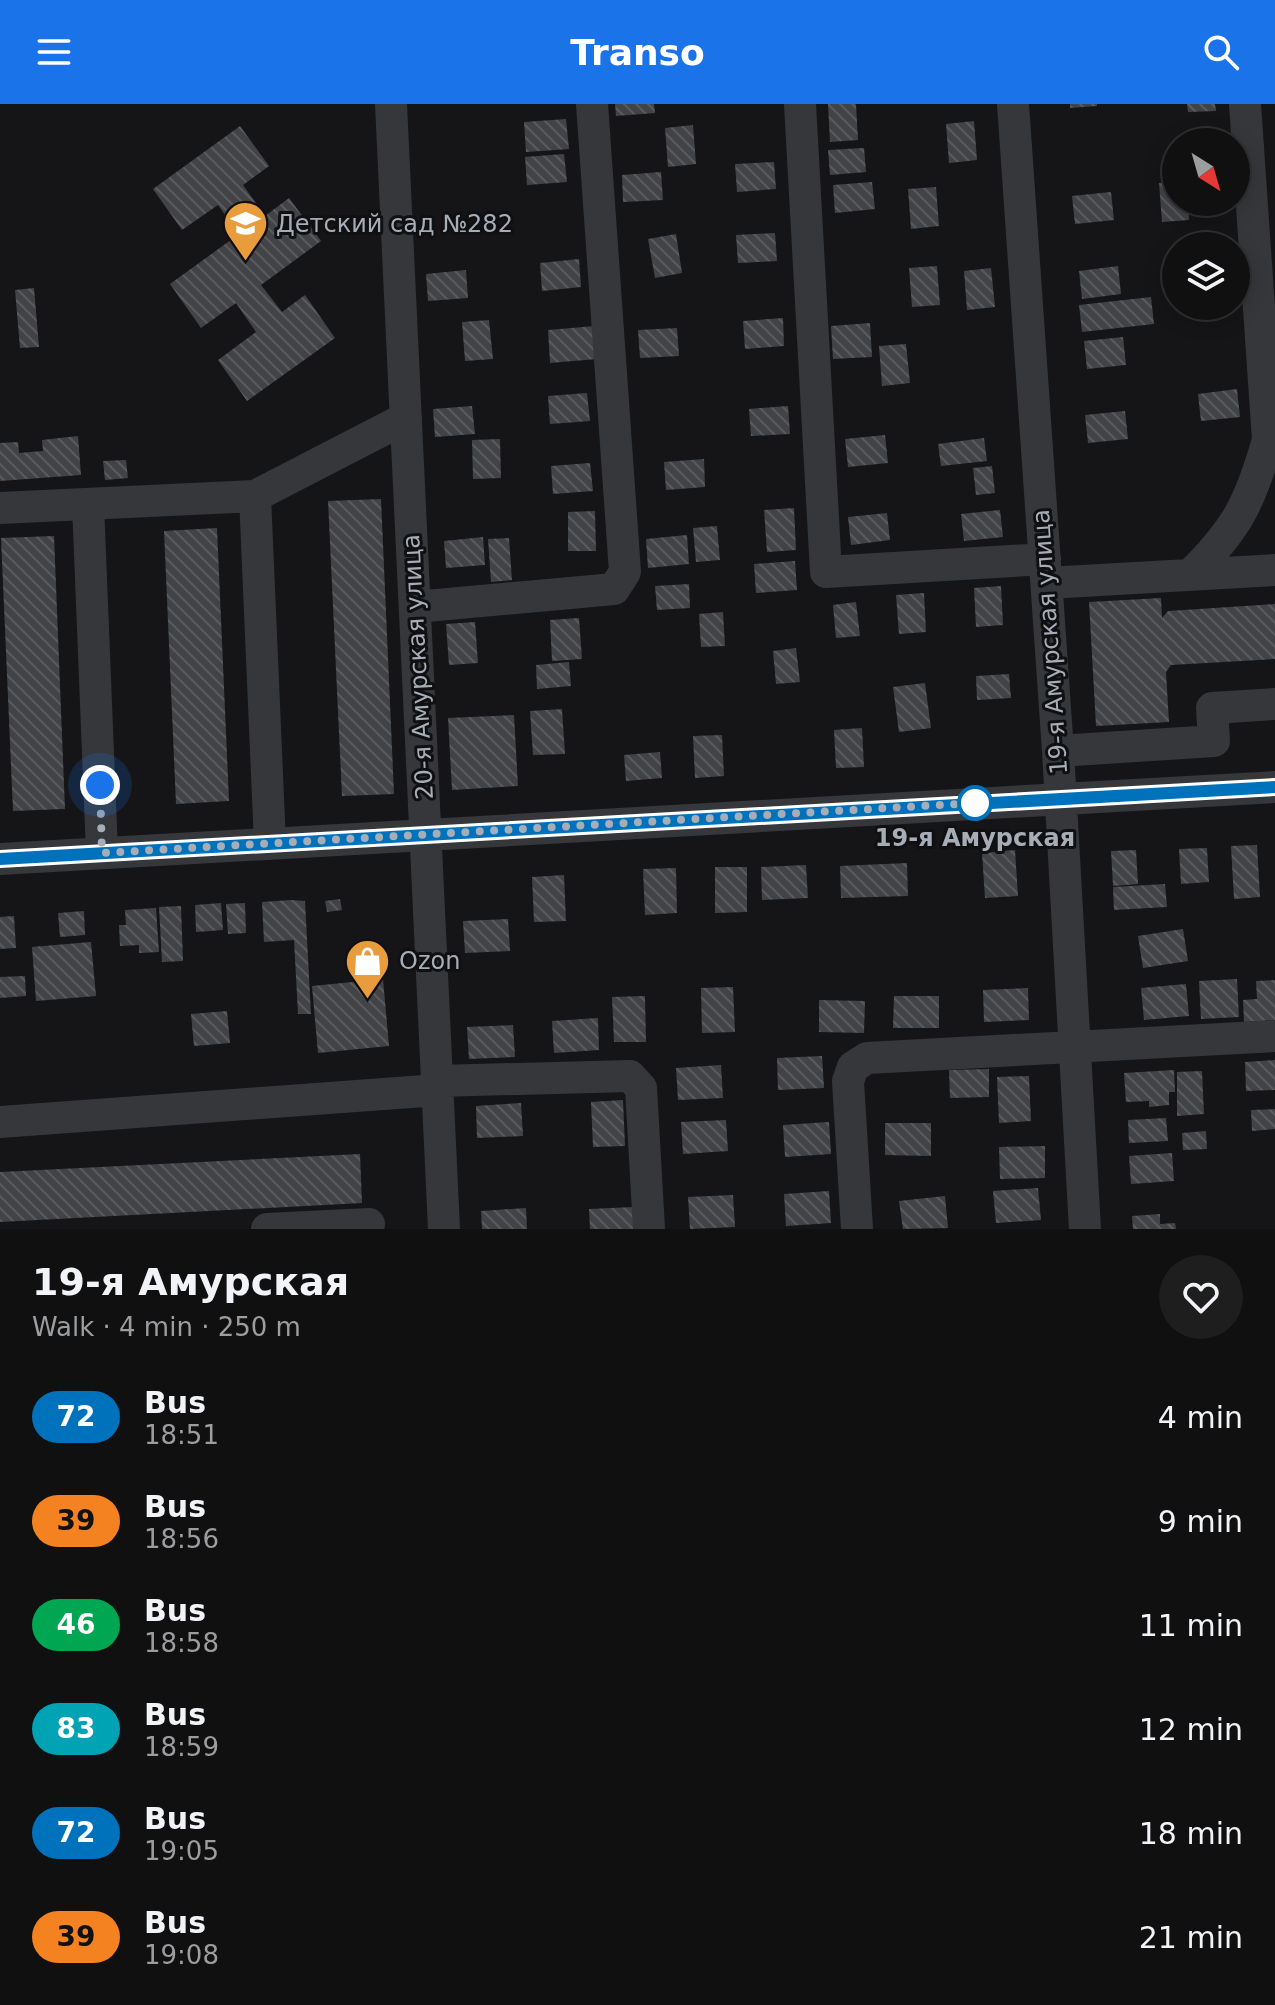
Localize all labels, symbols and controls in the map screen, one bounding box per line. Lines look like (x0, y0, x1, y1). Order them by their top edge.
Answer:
icon: menu (32, 30, 76, 74)
icon: search (1199, 30, 1243, 74)
text: Transo (570, 32, 705, 73)
north arrow (1162, 128, 1250, 216)
map controls (1162, 128, 1250, 320)
school or university icon: Детский сад №282 (221, 200, 269, 263)
place label: Детский сад №282 (276, 210, 513, 238)
button: layers (1162, 232, 1250, 320)
street label: 19-я Амурская улица (1027, 508, 1073, 776)
street label: 20-я Амурская улица (397, 534, 439, 800)
your location (80, 765, 120, 805)
marker: 19-я Амурская (958, 786, 992, 820)
place label: 19-я Амурская (875, 824, 1075, 852)
shop icon: Ozon (344, 937, 392, 1000)
place label: Ozon (399, 947, 460, 975)
button: heart (1159, 1255, 1243, 1339)
text: 19-я Амурская (32, 1260, 349, 1304)
text: Walk · 4 min · 250 m (32, 1312, 301, 1342)
text: Bus (144, 1385, 206, 1420)
text: 72 (57, 1400, 95, 1433)
text: 4 min (1158, 1400, 1243, 1435)
text: 18:51 (144, 1420, 219, 1450)
text: Bus (144, 1489, 206, 1524)
text: 39 (57, 1504, 95, 1537)
text: 9 min (1158, 1504, 1243, 1539)
text: 18:56 (144, 1524, 219, 1554)
text: Bus (144, 1593, 206, 1628)
text: 46 (57, 1608, 95, 1641)
text: 11 min (1139, 1608, 1243, 1643)
text: 18:58 (144, 1628, 219, 1658)
text: Bus (144, 1697, 206, 1732)
text: 83 (57, 1712, 95, 1745)
text: 12 min (1139, 1712, 1243, 1747)
text: 18:59 (144, 1732, 219, 1762)
text: Bus (144, 1801, 206, 1836)
text: 72 (57, 1816, 95, 1849)
text: 18 min (1139, 1816, 1243, 1851)
text: 19:05 (144, 1836, 219, 1866)
text: Bus (144, 1905, 206, 1940)
text: 39 (57, 1920, 95, 1953)
text: 21 min (1139, 1920, 1243, 1955)
text: 19:08 (144, 1940, 219, 1970)

